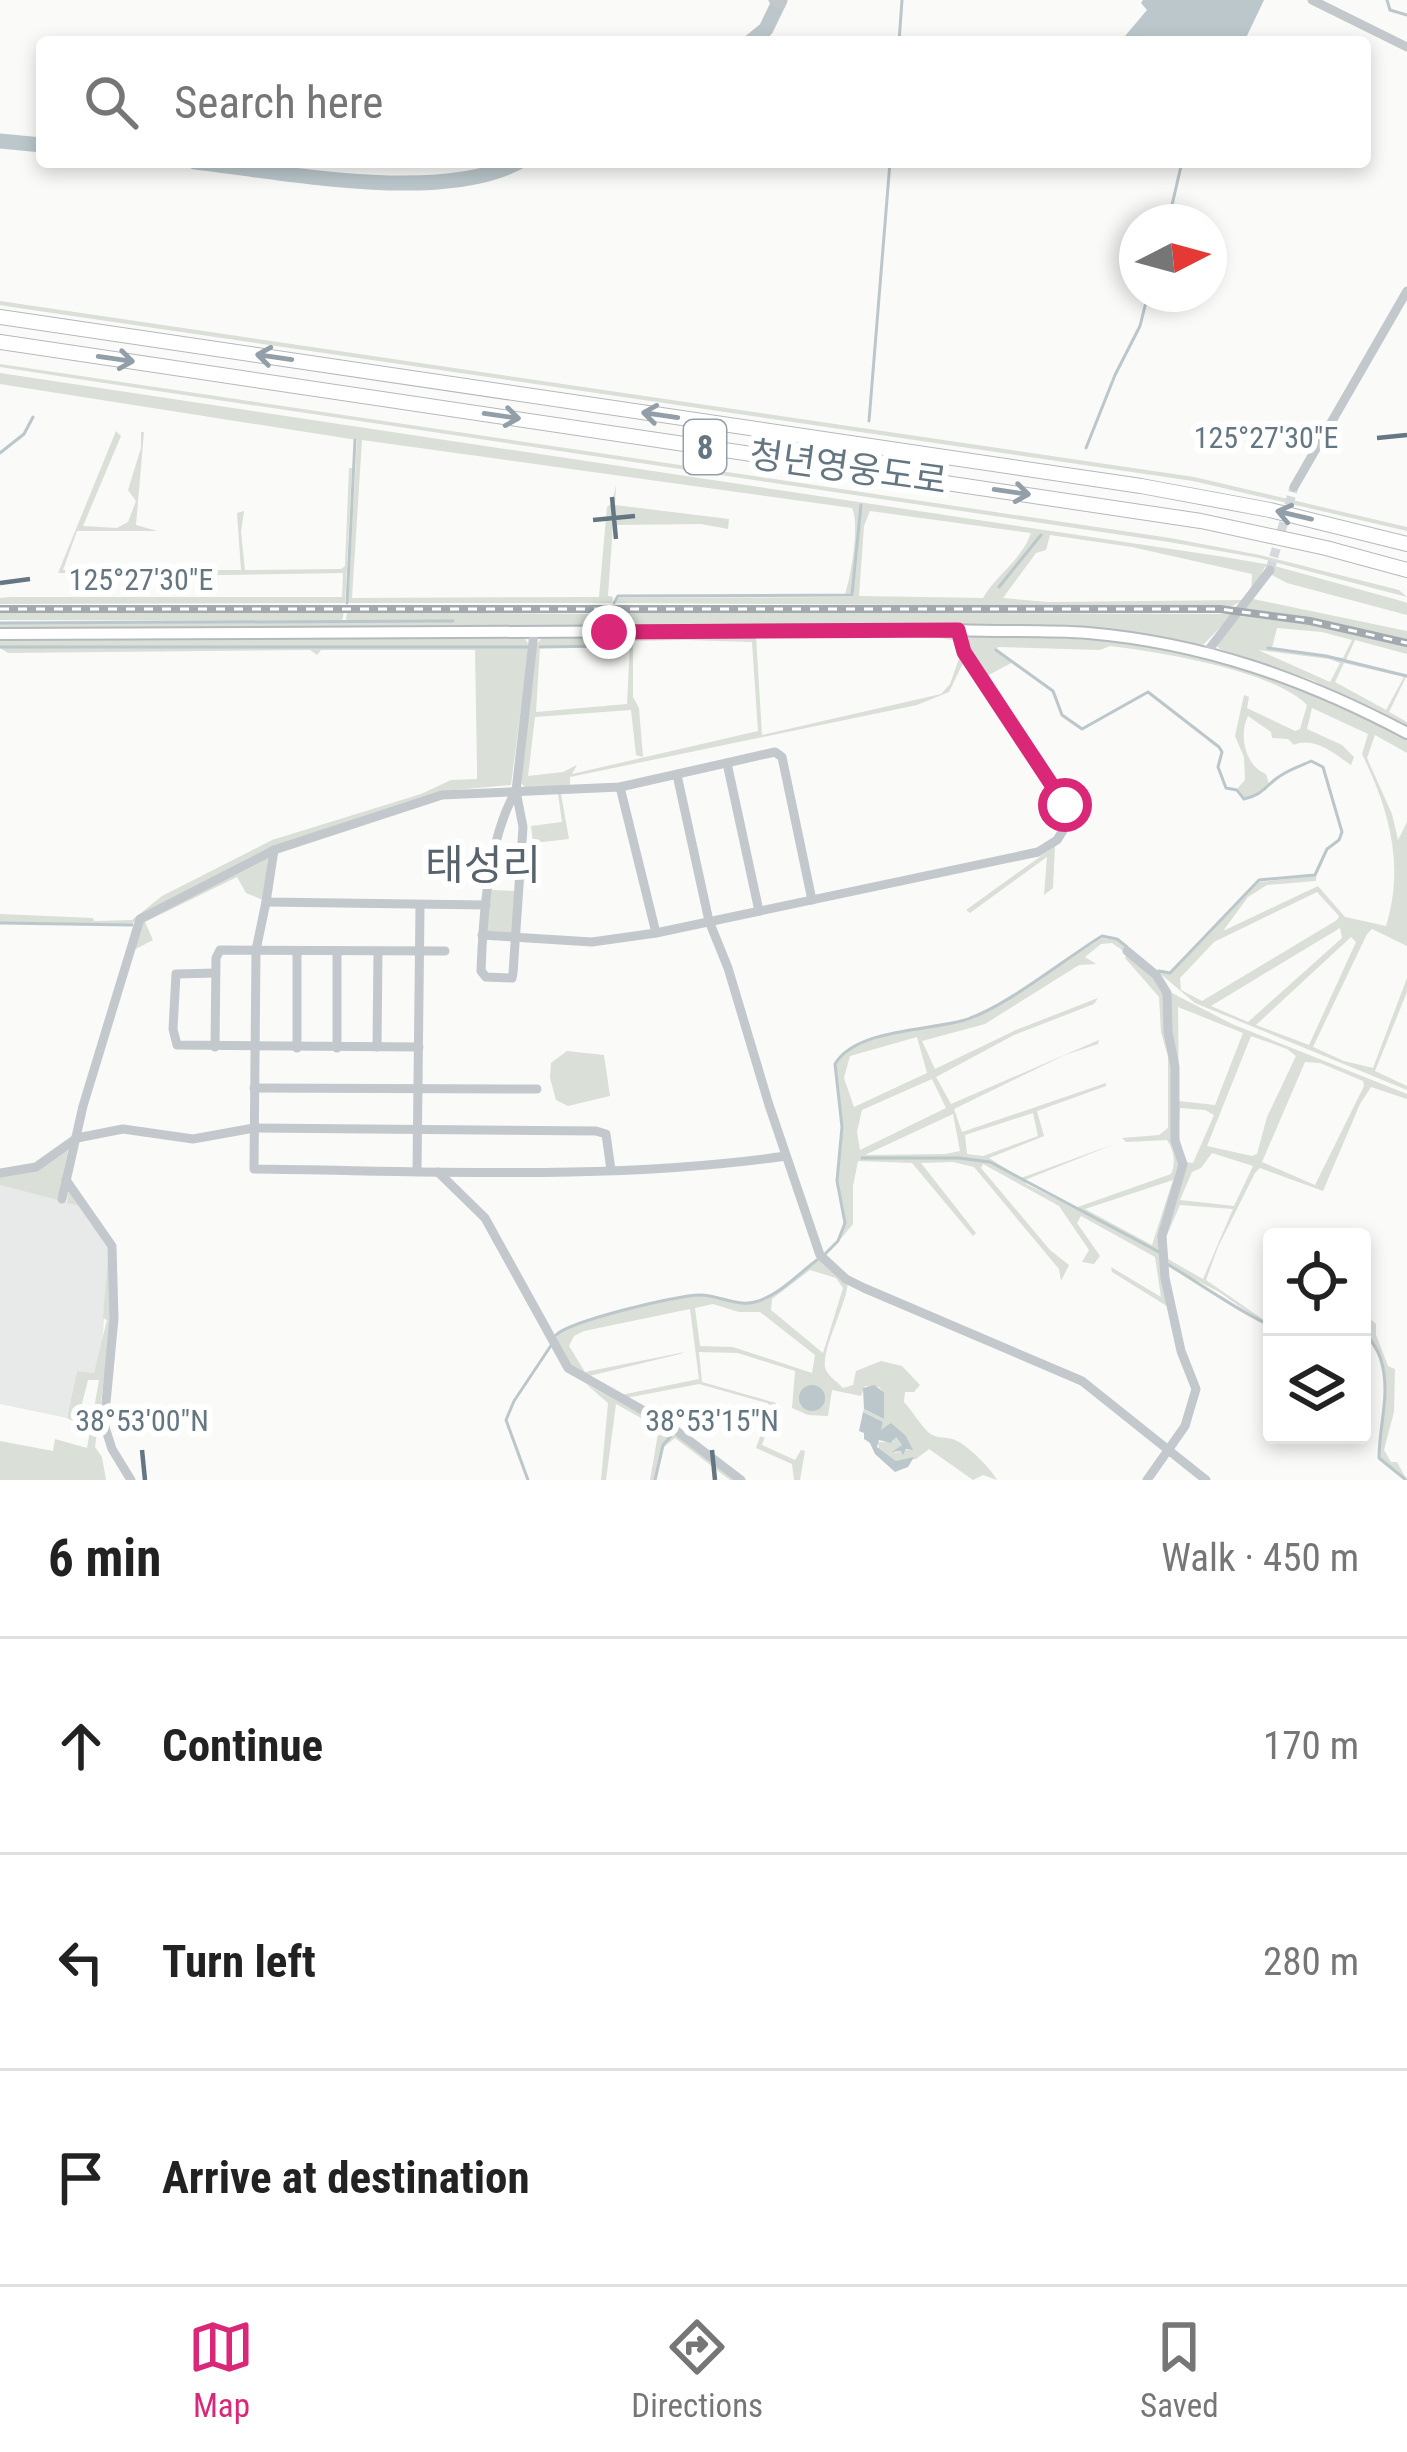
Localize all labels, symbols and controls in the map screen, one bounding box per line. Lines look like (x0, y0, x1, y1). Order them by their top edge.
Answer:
search box (36, 36, 1371, 168)
icon: search (78, 69, 144, 135)
text: Search here (174, 76, 383, 129)
north arrow (1119, 204, 1227, 312)
one-way arrow (255, 345, 294, 368)
one-way arrow (95, 348, 134, 371)
one-way arrow (641, 403, 680, 426)
one-way arrow (481, 405, 520, 428)
road number: 8 (684, 420, 726, 474)
text: 125°27'30"E (1194, 420, 1338, 455)
street label: 청년영웅도로 (747, 433, 949, 503)
one-way arrow (992, 481, 1031, 504)
one-way arrow (1275, 502, 1313, 525)
text: 125°27'30"E (69, 562, 213, 597)
route end (582, 605, 636, 659)
route start (1038, 778, 1092, 832)
district label: 태성리 (425, 841, 541, 890)
map controls (1263, 1228, 1371, 1444)
button: locate (1263, 1228, 1371, 1336)
button: layers (1263, 1336, 1371, 1444)
text: 38°53'00"N (75, 1403, 209, 1438)
text: 38°53'15"N (645, 1403, 779, 1438)
text: 6 min (48, 1529, 161, 1588)
text: Walk · 450 m (1161, 1535, 1359, 1581)
icon: ahead (48, 1713, 114, 1779)
text: Continue (162, 1719, 323, 1772)
text: 170 m (1263, 1723, 1359, 1769)
icon: left (48, 1929, 114, 1995)
text: Turn left (162, 1935, 316, 1988)
text: 280 m (1263, 1939, 1359, 1985)
icon: arrive (48, 2145, 114, 2211)
text: Arrive at destination (162, 2151, 530, 2204)
tab: Map (188, 2314, 254, 2425)
tab: Directions (631, 2314, 763, 2425)
tab: Saved (1140, 2314, 1219, 2425)

